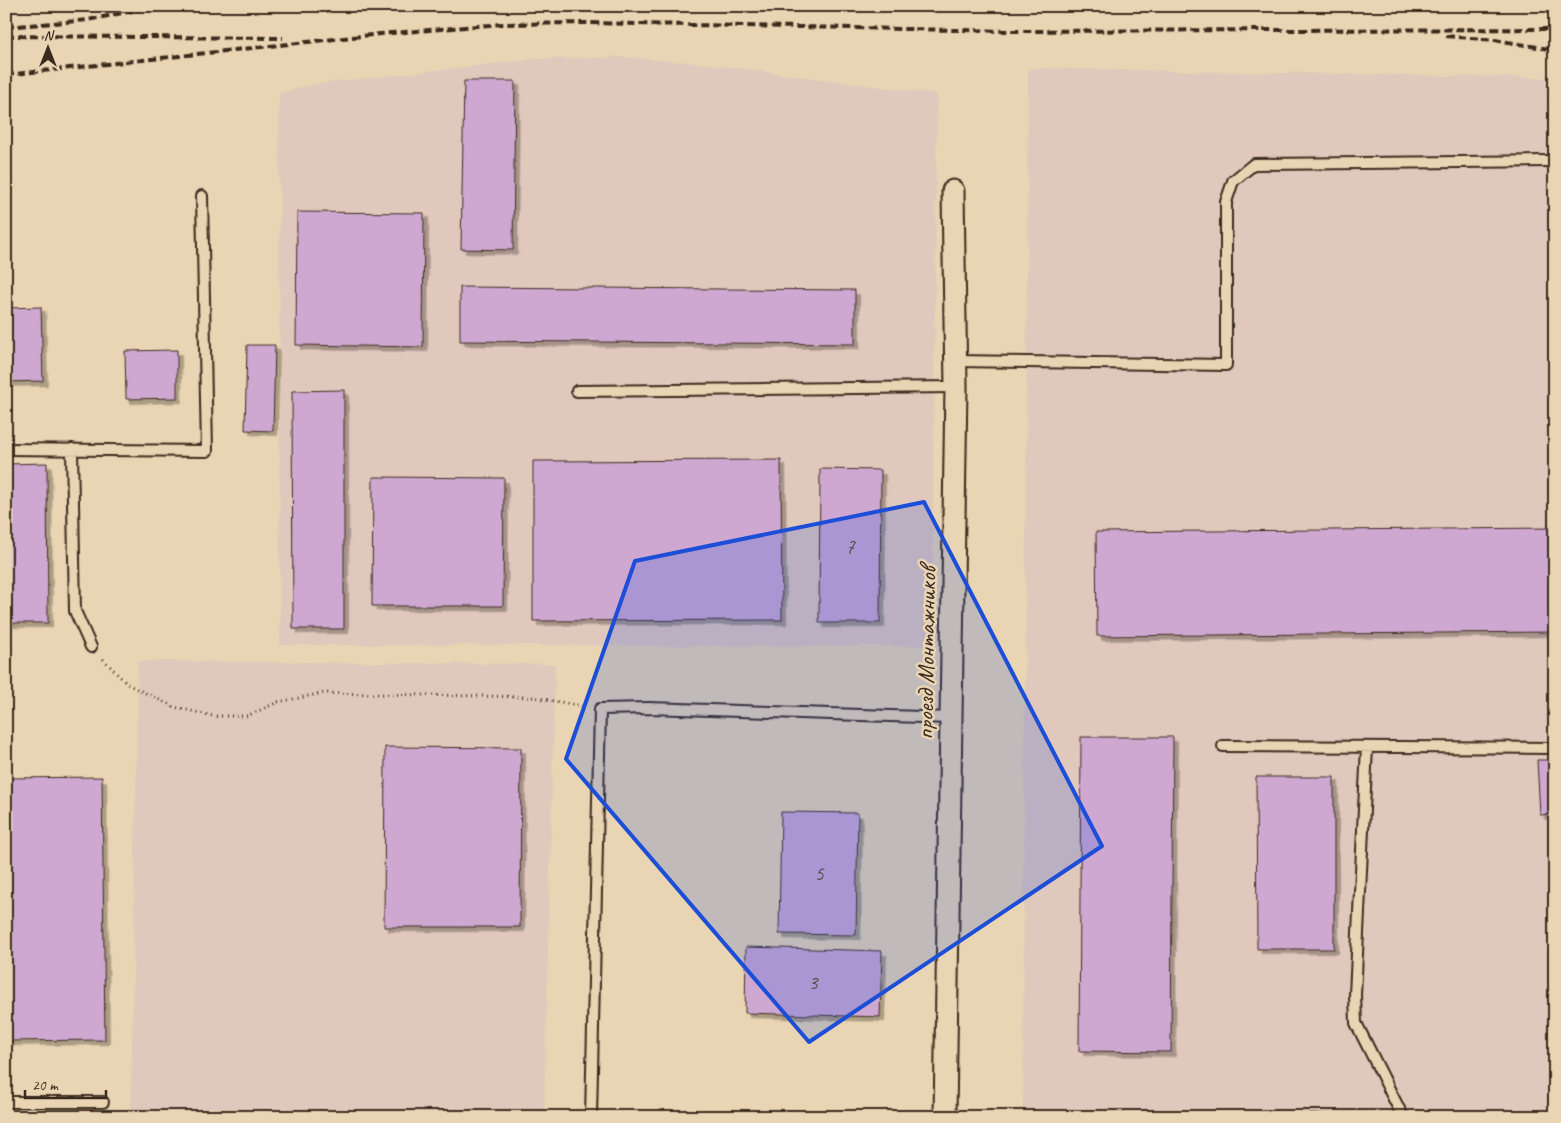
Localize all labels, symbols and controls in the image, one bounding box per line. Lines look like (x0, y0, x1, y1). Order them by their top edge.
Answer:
north arrow (22, 22, 72, 72)
text: N (44, 27, 55, 44)
house number: 7 (845, 533, 856, 559)
street label: проезд Монтажников (909, 560, 943, 740)
house number: 5 (814, 860, 825, 886)
house number: 3 (808, 969, 819, 995)
scale bar (25, 1068, 106, 1100)
text: 20 m (32, 1076, 59, 1095)

